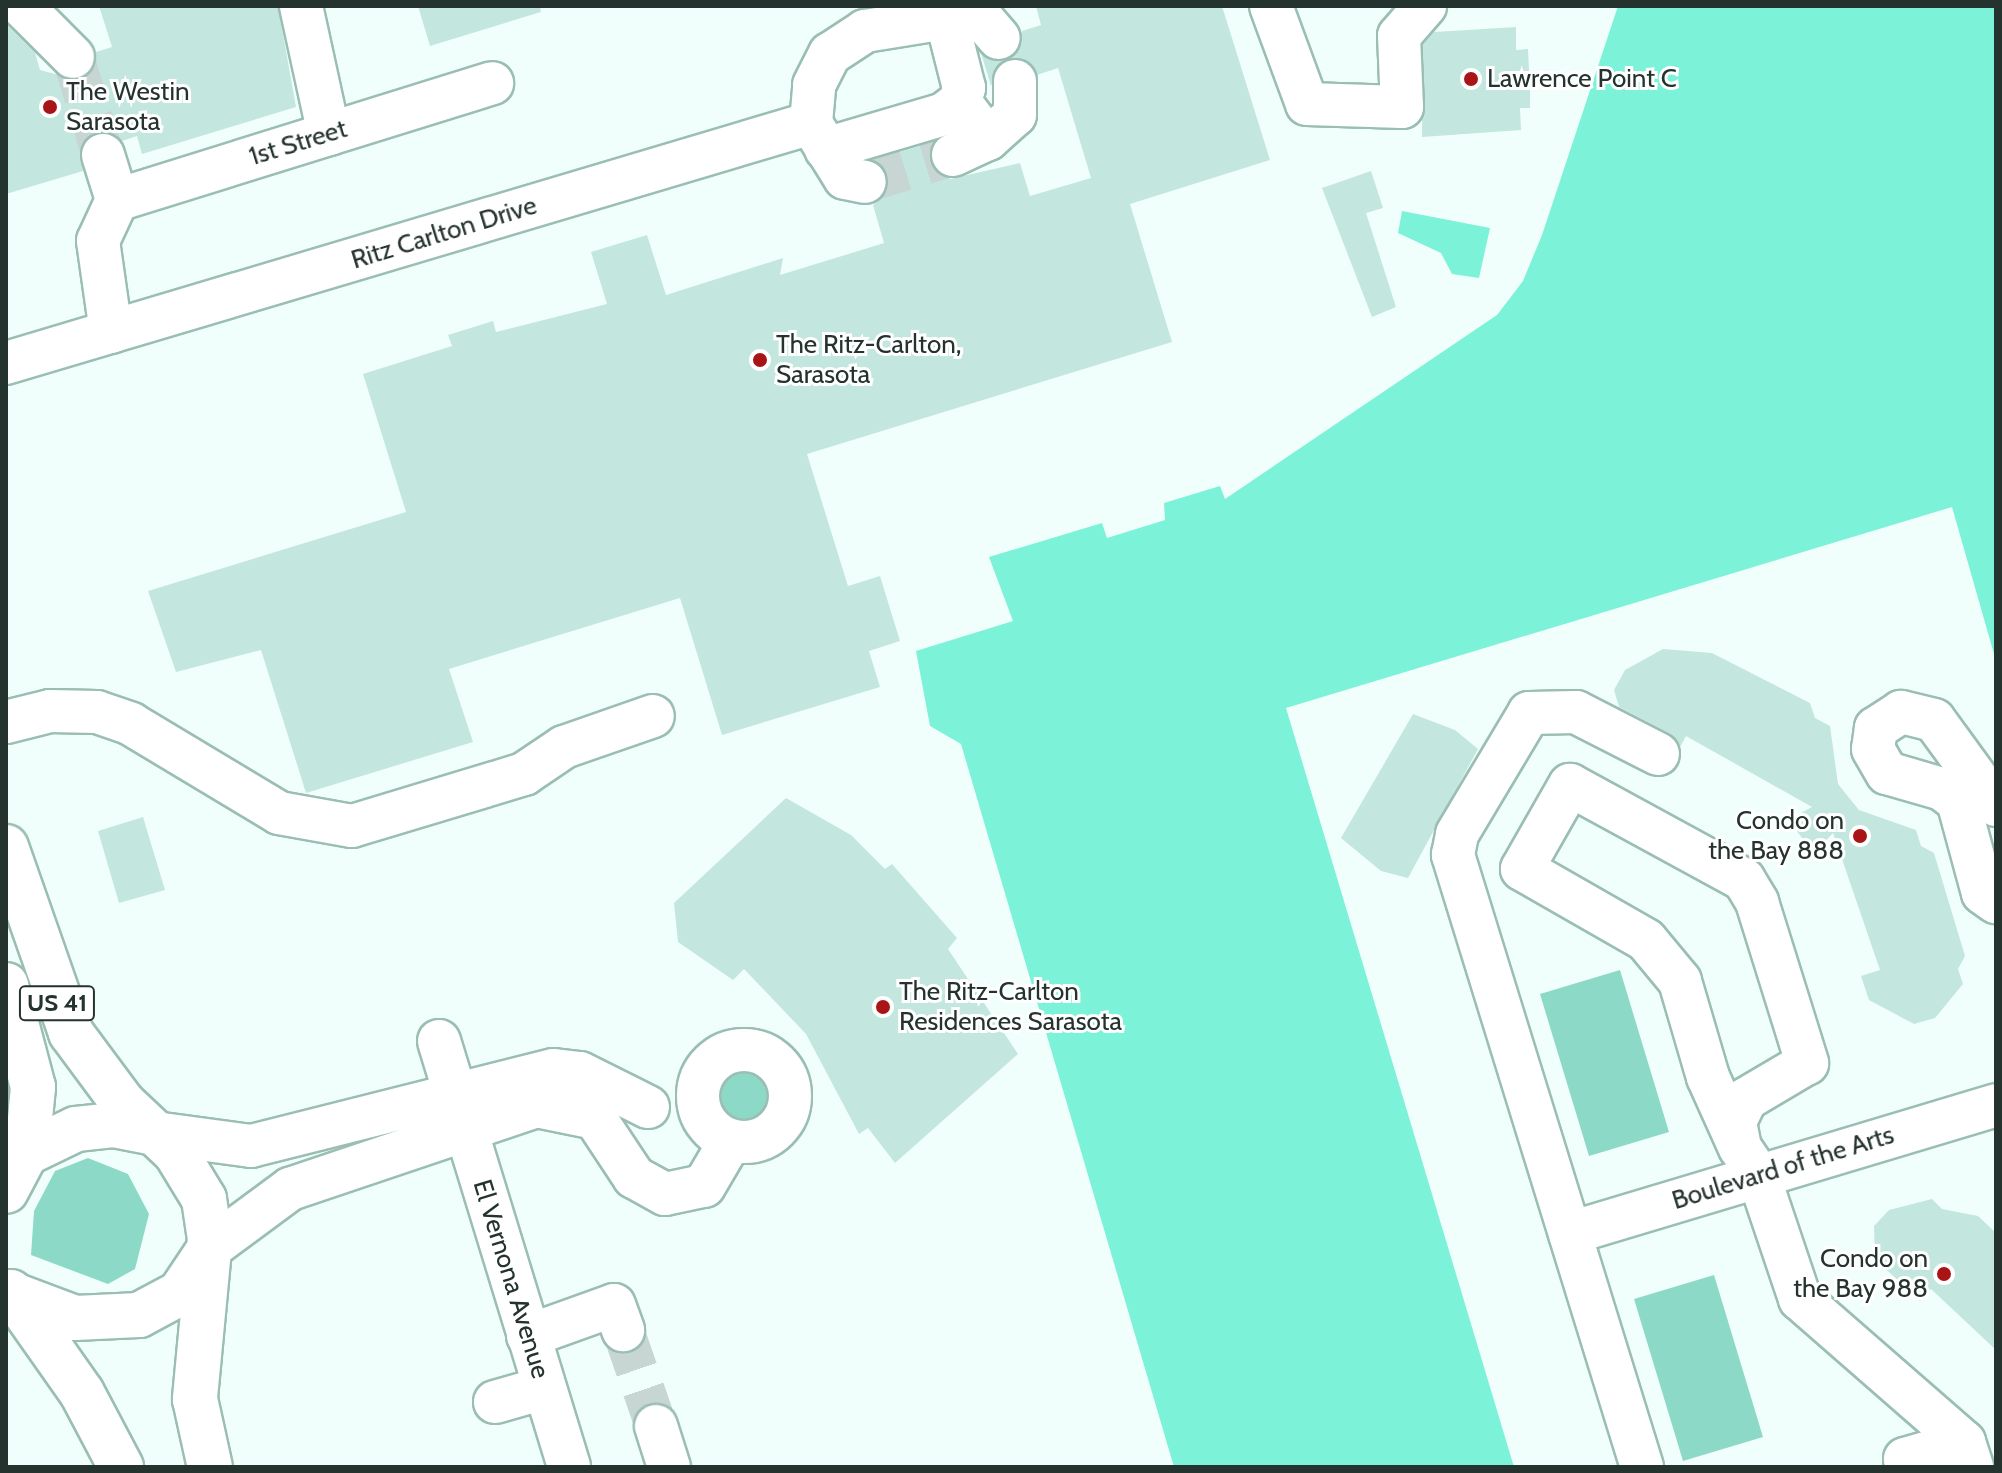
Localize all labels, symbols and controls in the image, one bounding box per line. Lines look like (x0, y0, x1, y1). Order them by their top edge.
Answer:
place label: Lawrence Point C (1487, 63, 1677, 95)
marker: Lawrence Point C (1462, 70, 1480, 88)
place label: The Westin Sarasota (66, 76, 189, 138)
marker: The Westin Sarasota (41, 98, 59, 116)
street label: 1st Street (245, 113, 351, 173)
street label: Ritz Carlton Drive (348, 190, 540, 276)
place label: The Ritz-Carlton, Sarasota (776, 329, 961, 390)
marker: The Ritz-Carlton, Sarasota (751, 351, 769, 369)
place label: Condo on the Bay 888 (1708, 805, 1844, 866)
marker: Condo on the Bay 888 (1851, 827, 1869, 845)
place label: The Ritz-Carlton Residences Sarasota (899, 976, 1122, 1038)
road number: US 41 (17, 983, 97, 1023)
marker: The Ritz-Carlton Residences Sarasota (874, 998, 892, 1016)
street label: Boulevard of the Arts (1668, 1119, 1898, 1217)
street label: El Vernona Avenue (466, 1176, 556, 1382)
place label: Condo on the Bay 988 (1793, 1243, 1928, 1304)
marker: Condo on the Bay 988 (1935, 1265, 1953, 1283)

